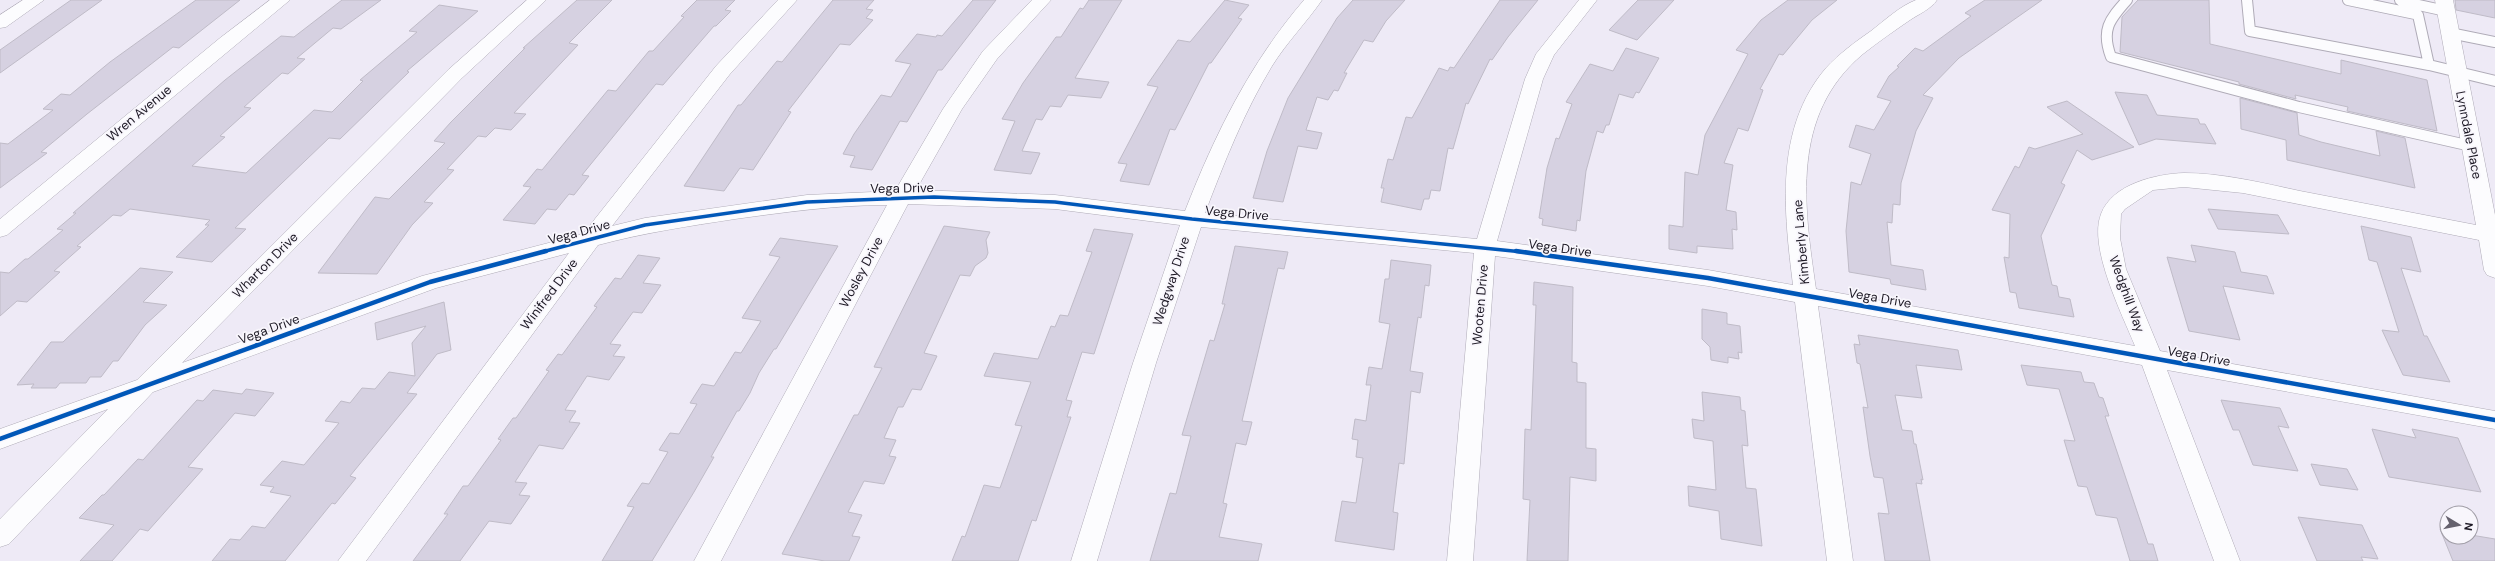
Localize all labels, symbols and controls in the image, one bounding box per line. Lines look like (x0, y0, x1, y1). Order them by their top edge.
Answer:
street label: Wren Avenue (103, 81, 175, 145)
street label: Lynndale Place (2452, 89, 2486, 181)
street label: Vega Drive (870, 179, 934, 197)
street label: Kimberly Lane (1789, 199, 1813, 285)
street label: Vega Drive (1204, 202, 1270, 224)
street label: Vega Drive (546, 216, 612, 248)
street label: Wharton Drive (228, 228, 302, 302)
street label: Wosley Drive (835, 234, 887, 310)
street label: Wedgway Drive (1149, 234, 1193, 328)
street label: Vega Drive (1527, 235, 1593, 261)
street label: Wedghill Way (2105, 253, 2149, 335)
street label: Winifred Drive (517, 255, 581, 333)
street label: Wooten Drive (1468, 264, 1492, 346)
street label: Vega Drive (1847, 284, 1913, 312)
street label: Vega Drive (236, 310, 302, 348)
street label: Vega Drive (2166, 342, 2232, 370)
north arrow (2439, 505, 2479, 545)
text: N (2461, 522, 2476, 532)

